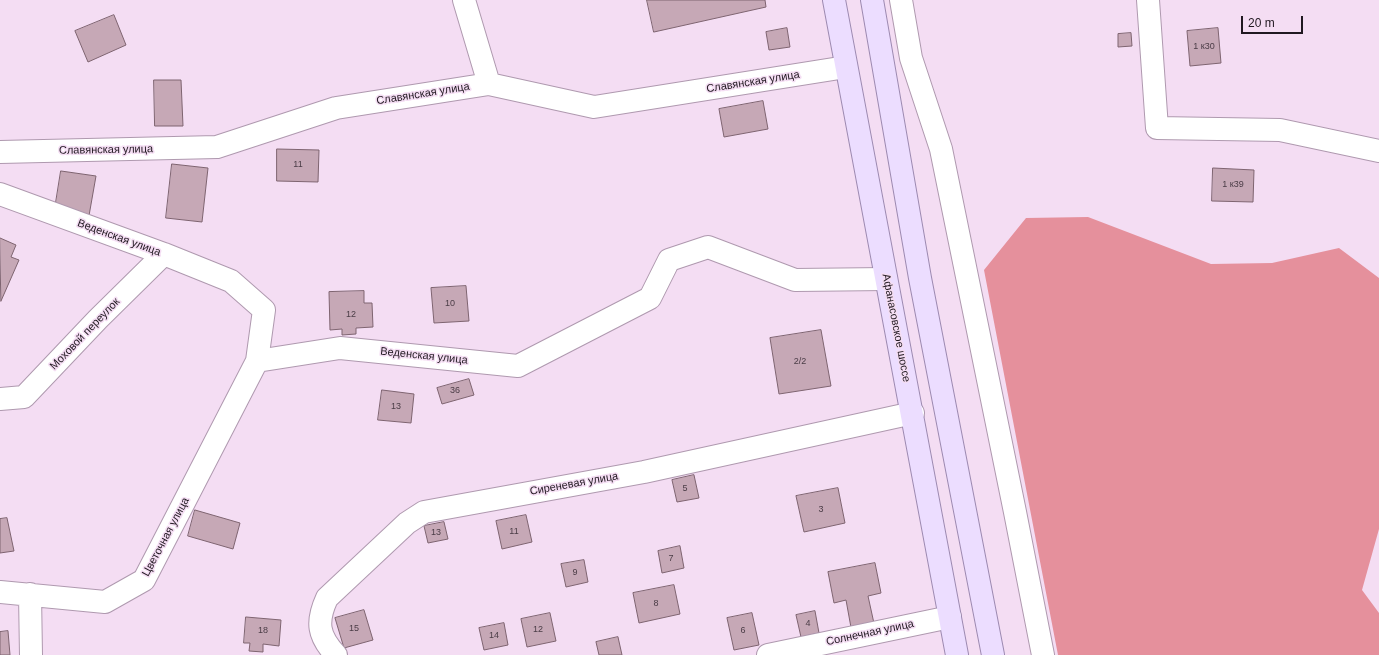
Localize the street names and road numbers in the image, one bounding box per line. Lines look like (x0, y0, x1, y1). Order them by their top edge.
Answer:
street label: Славянская улица (705, 68, 801, 96)
street label: Славянская улица (375, 80, 471, 108)
street label: Славянская улица (59, 143, 153, 157)
street label: Веденская улица (76, 217, 162, 259)
street label: Афанасовское шоссе (879, 273, 913, 383)
street label: Моховой переулок (47, 295, 123, 373)
street label: Веденская улица (380, 345, 468, 367)
street label: Сиреневая улица (529, 470, 619, 498)
street label: Цветочная улица (140, 495, 192, 579)
street label: Солнечная улица (825, 617, 915, 649)

